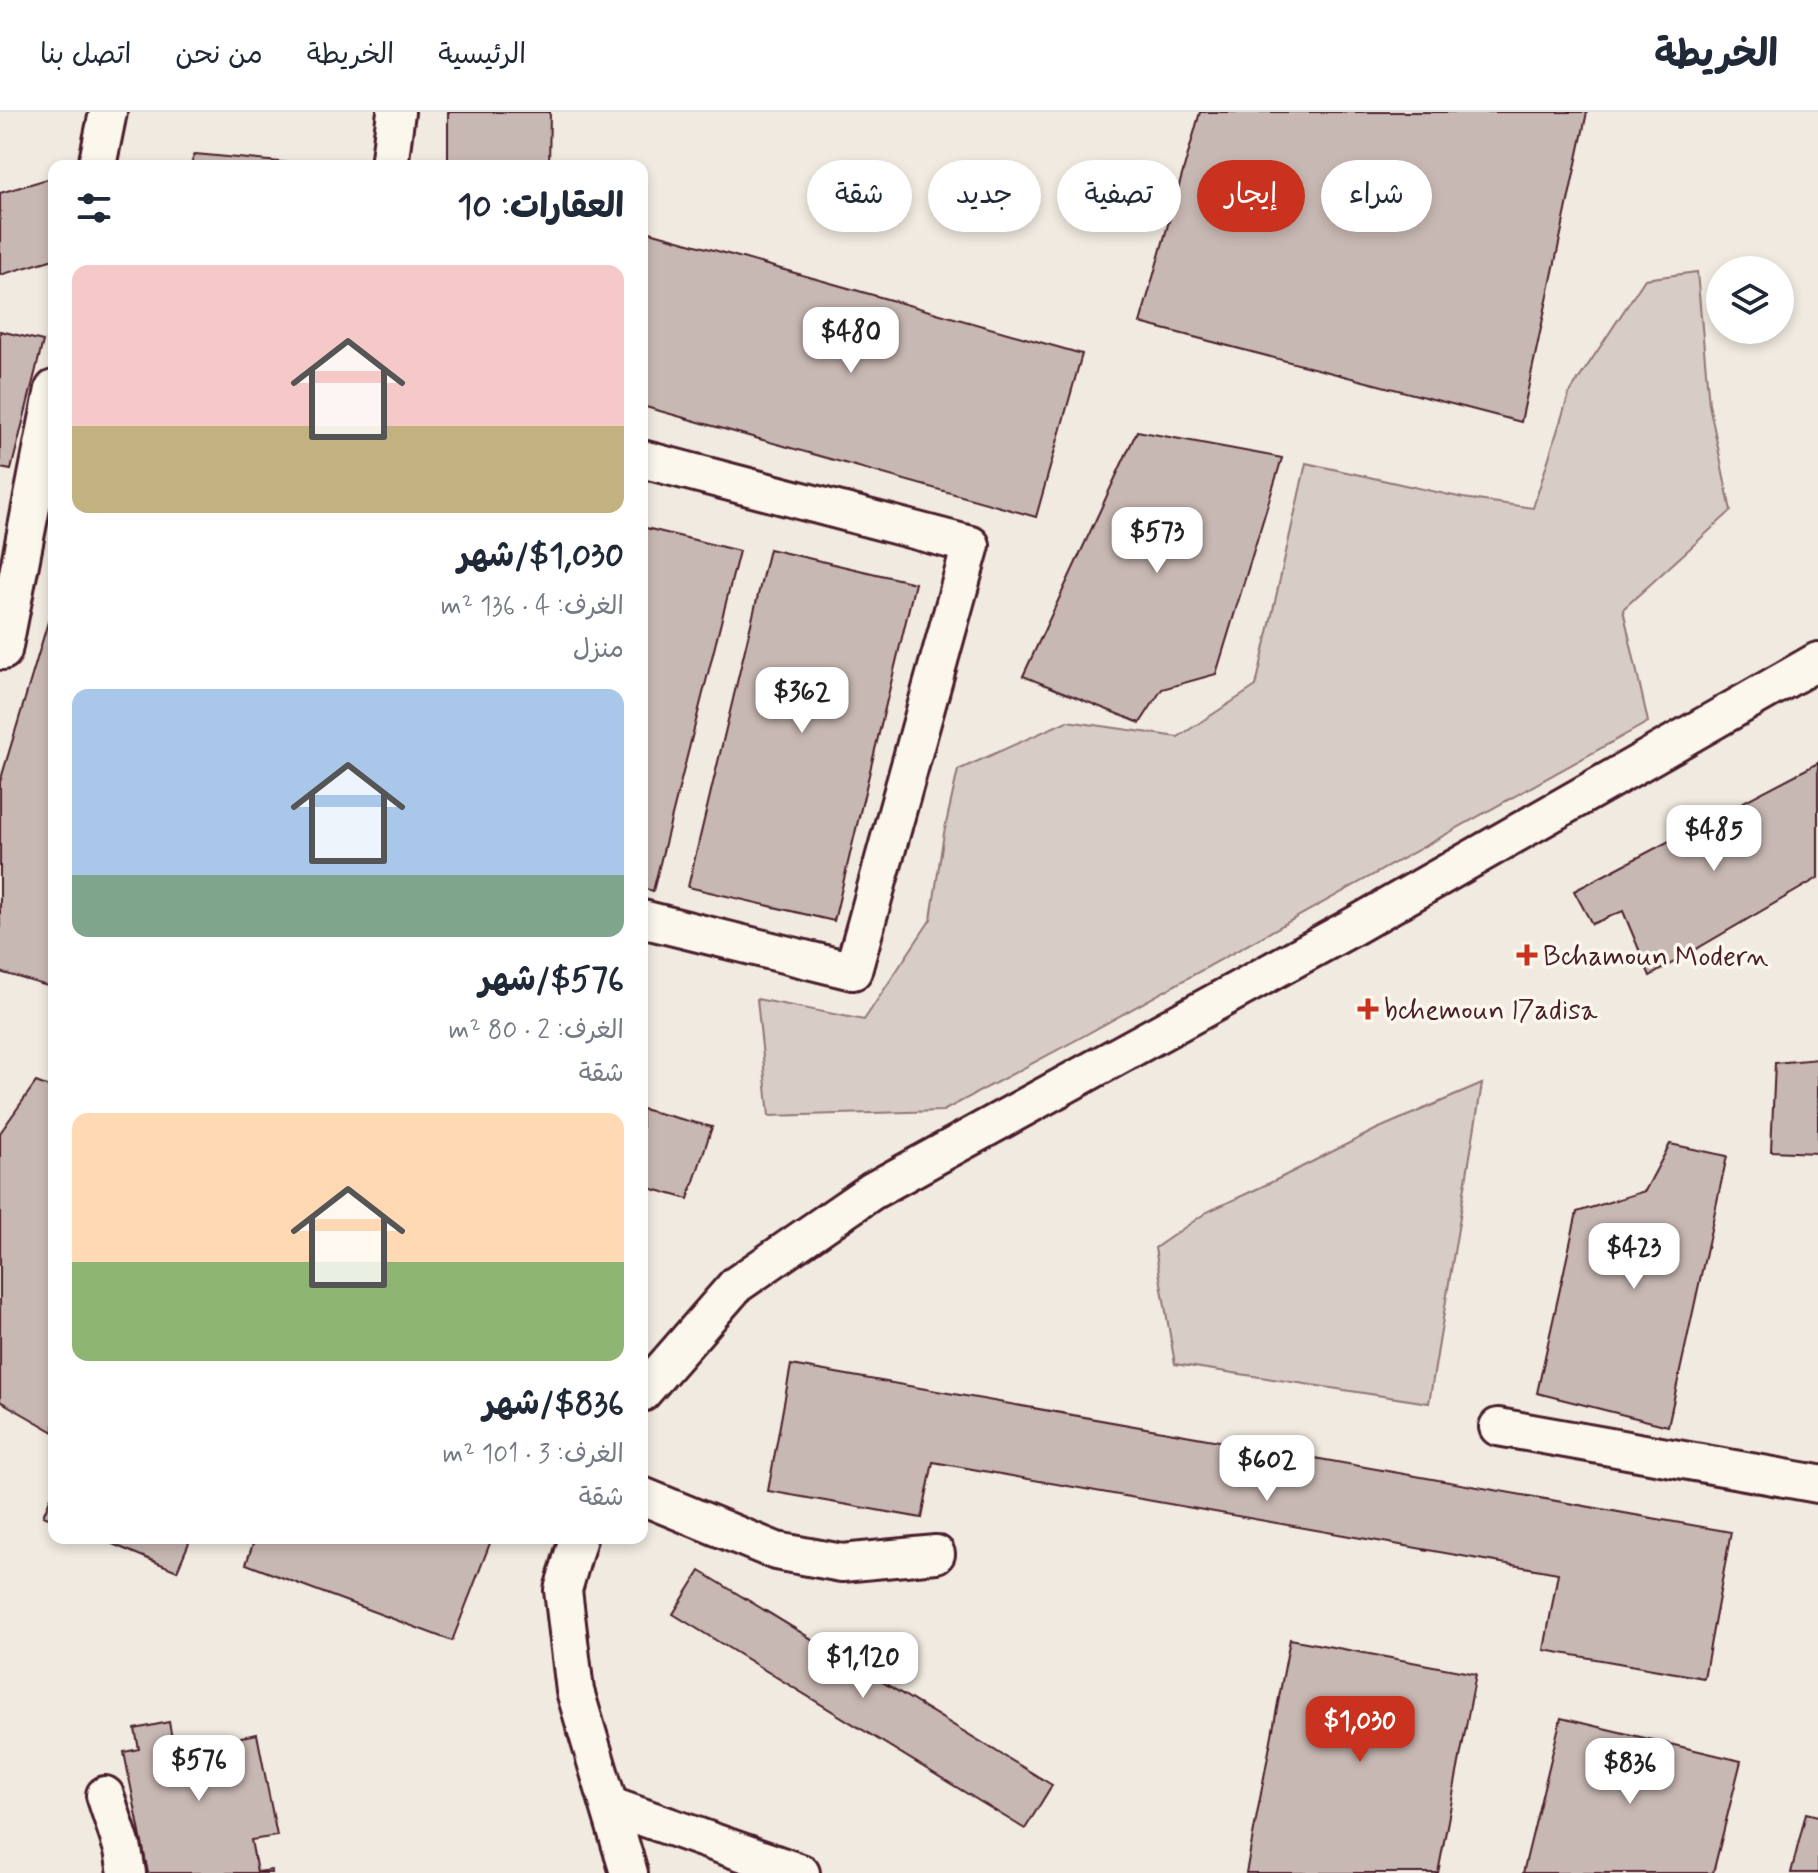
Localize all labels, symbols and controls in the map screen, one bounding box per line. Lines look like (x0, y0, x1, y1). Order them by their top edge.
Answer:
text: الخريطة (1654, 31, 1778, 80)
text: اتصل بنا (40, 37, 131, 74)
text: من نحن (175, 37, 263, 74)
text: الخريطة (307, 37, 394, 74)
text: الرئيسية (438, 37, 526, 74)
chip: شقة (807, 160, 912, 232)
chip: جديد (928, 160, 1041, 232)
chip: تصفية (1057, 160, 1181, 232)
chip: إيجار (1197, 160, 1305, 232)
chip: شراء (1321, 160, 1432, 232)
text: العقارات: 10 (457, 185, 624, 230)
icon: filters (72, 186, 116, 230)
map controls (1706, 256, 1794, 344)
button: layers (1706, 256, 1794, 344)
pin: $480 (804, 307, 898, 375)
text: $480 (821, 316, 881, 350)
icon: home (276, 317, 420, 461)
pin: $573 (1110, 507, 1204, 575)
text: $573 (1130, 516, 1184, 550)
text: $1,030/شهر (458, 534, 624, 579)
text: الغرف: 4 · 136 m² (441, 590, 624, 624)
text: منزل (573, 633, 624, 667)
pin: $362 (755, 667, 849, 735)
text: $362 (774, 676, 830, 710)
icon: home (276, 741, 420, 885)
pin: $485 (1667, 805, 1761, 873)
text: $485 (1684, 814, 1744, 848)
place label: Bchamoun Modern (1543, 939, 1769, 976)
marker: Bchamoun Modern (1518, 946, 1536, 964)
text: $576/شهر (479, 958, 624, 1003)
place label: bchemoun l7adisa (1384, 993, 1598, 1030)
marker: bchemoun l7adisa (1359, 1000, 1377, 1018)
text: الغرف: 2 · 80 m² (449, 1014, 624, 1048)
text: شقة (579, 1057, 624, 1091)
icon: home (276, 1165, 420, 1309)
pin: $423 (1587, 1223, 1681, 1291)
text: $423 (1607, 1232, 1661, 1266)
text: $836/شهر (483, 1382, 624, 1427)
pin: $602 (1220, 1435, 1314, 1503)
text: الغرف: 3 · 101 m² (442, 1438, 624, 1472)
text: $602 (1238, 1444, 1297, 1478)
text: شقة (579, 1481, 624, 1515)
pin: $1,120 (798, 1632, 928, 1700)
text: $1,120 (826, 1641, 900, 1675)
pin: $1,030 (1295, 1696, 1425, 1764)
text: $1,030 (1324, 1705, 1396, 1739)
pin: $576 (152, 1735, 246, 1803)
pin: $836 (1583, 1738, 1677, 1806)
text: $576 (171, 1744, 227, 1778)
text: $836 (1603, 1747, 1657, 1781)

